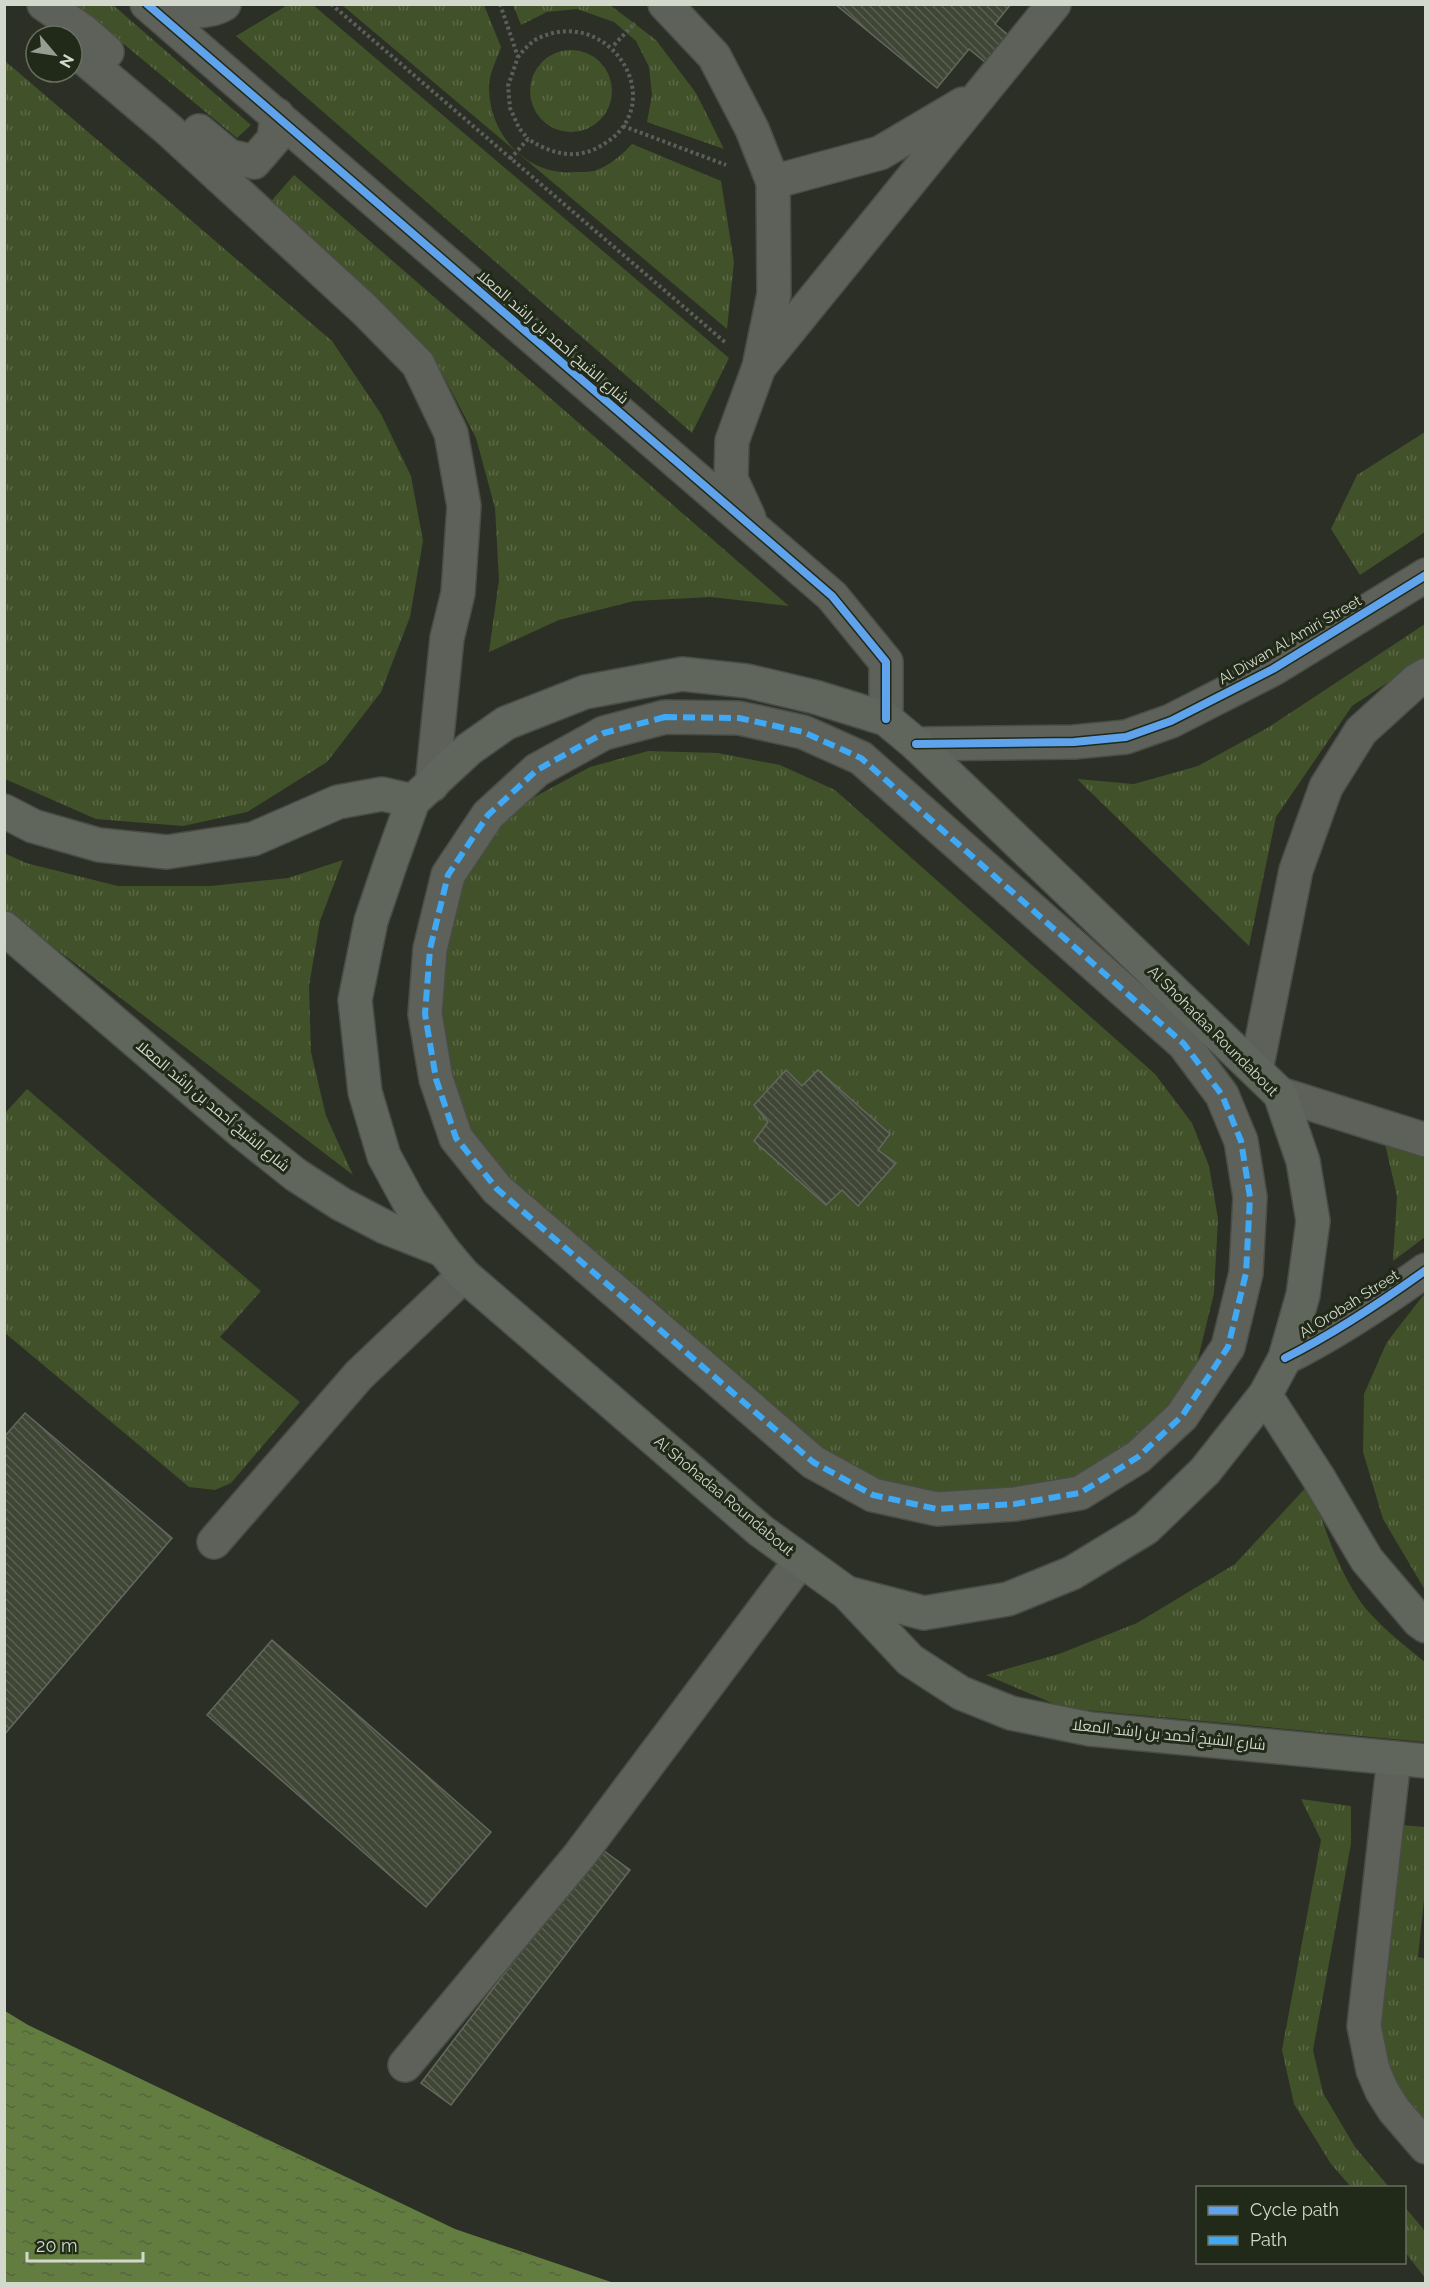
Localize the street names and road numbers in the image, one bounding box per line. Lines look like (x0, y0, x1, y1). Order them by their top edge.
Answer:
street label: شارع الشيخ أحمد بن راشد المعلا (472, 266, 633, 409)
street label: Al Diwan Al Amiri Street (1215, 592, 1365, 688)
street label: Al Shohadaa Roundabout (1144, 962, 1282, 1100)
street label: شارع الشيخ أحمد بن راشد المعلا (131, 1036, 294, 1177)
street label: Al Orobah Street (1296, 1266, 1402, 1342)
street label: Al Shohadaa Roundabout (651, 1432, 797, 1560)
street label: شارع الشيخ أحمد بن راشد المعلا (1071, 1715, 1267, 1756)

